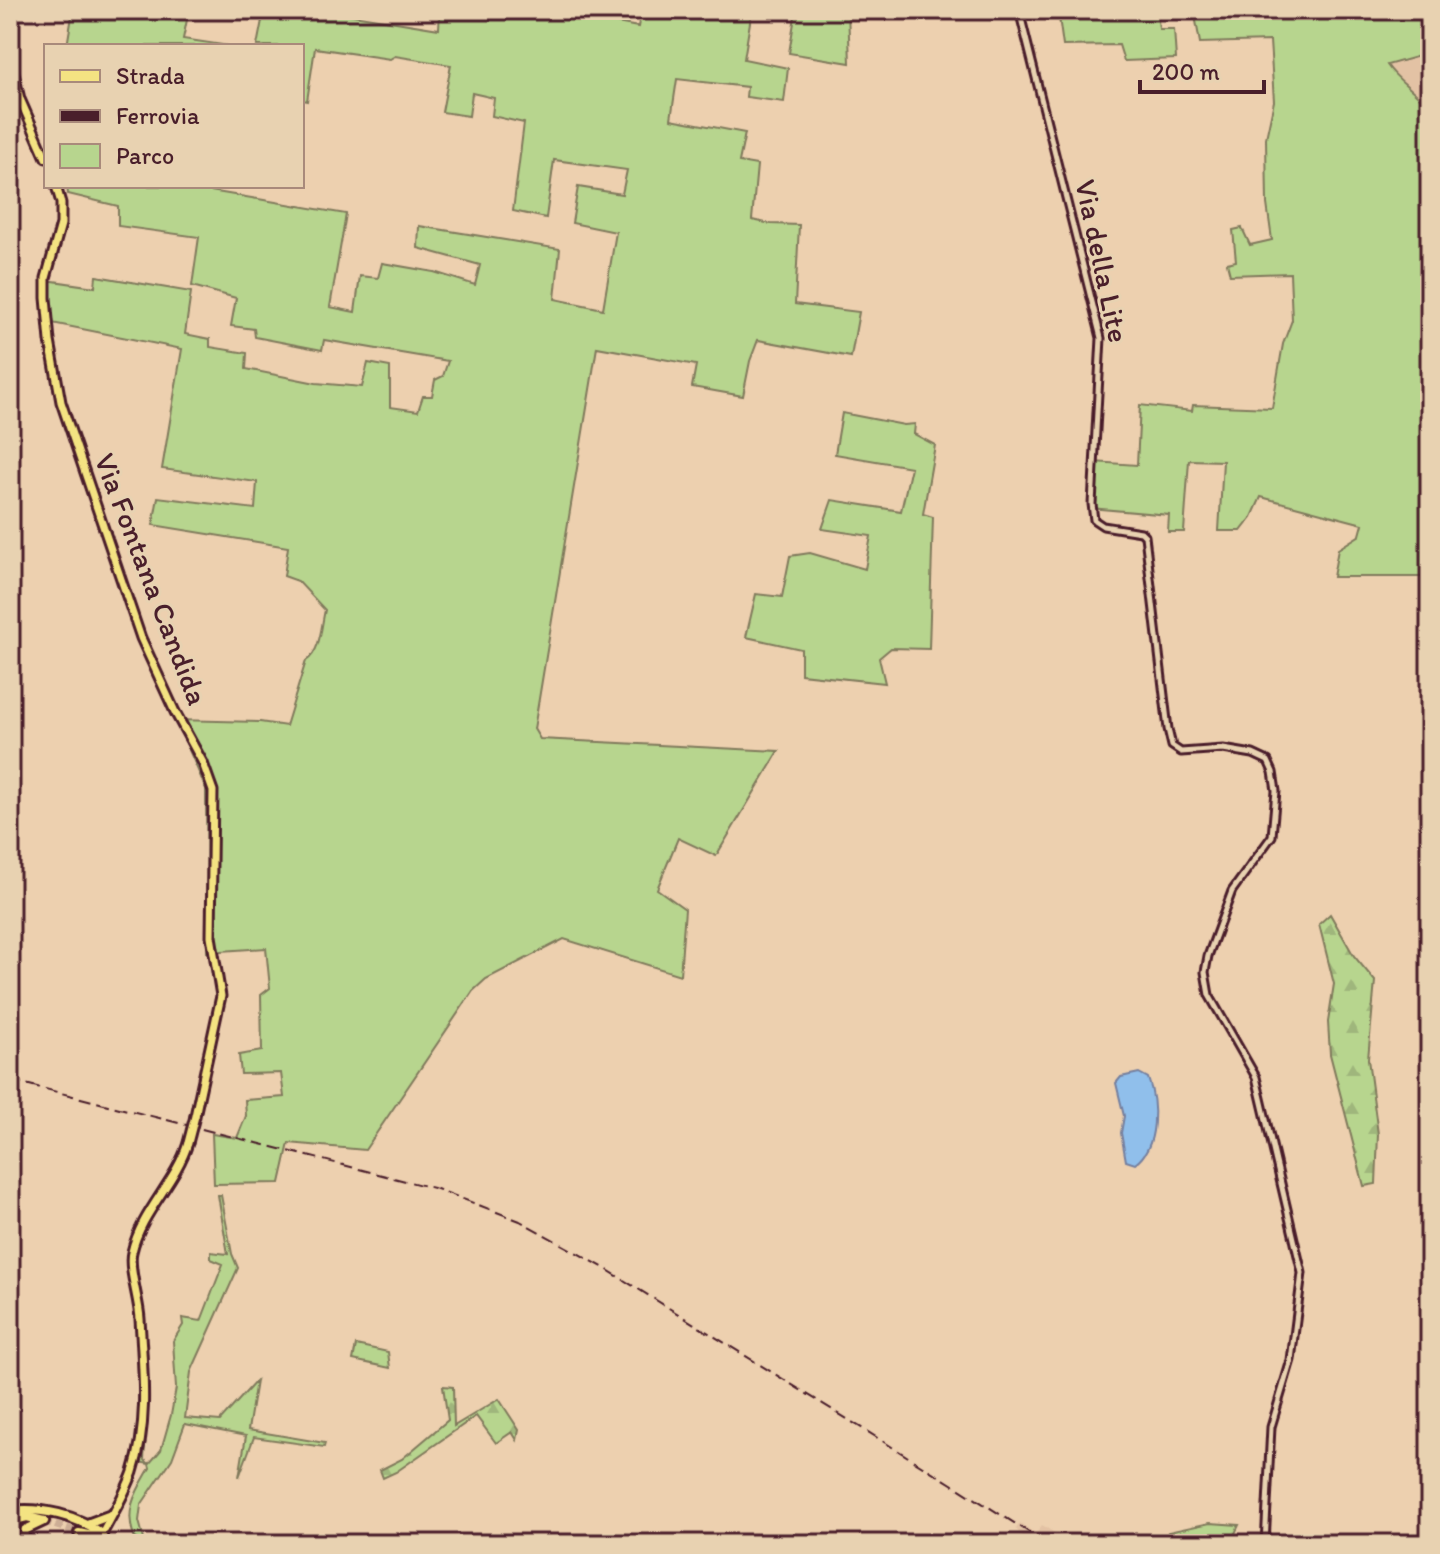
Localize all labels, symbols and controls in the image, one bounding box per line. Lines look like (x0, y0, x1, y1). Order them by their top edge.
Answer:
legend (44, 44, 304, 188)
scale bar (1140, 44, 1264, 94)
text: 200 m (1152, 57, 1220, 86)
text: Strada (116, 61, 185, 90)
text: Ferrovia (116, 101, 200, 130)
text: Parco (116, 141, 174, 170)
street label: Via della Lite (1067, 176, 1138, 346)
street label: Via Fontana Candida (86, 448, 217, 710)

